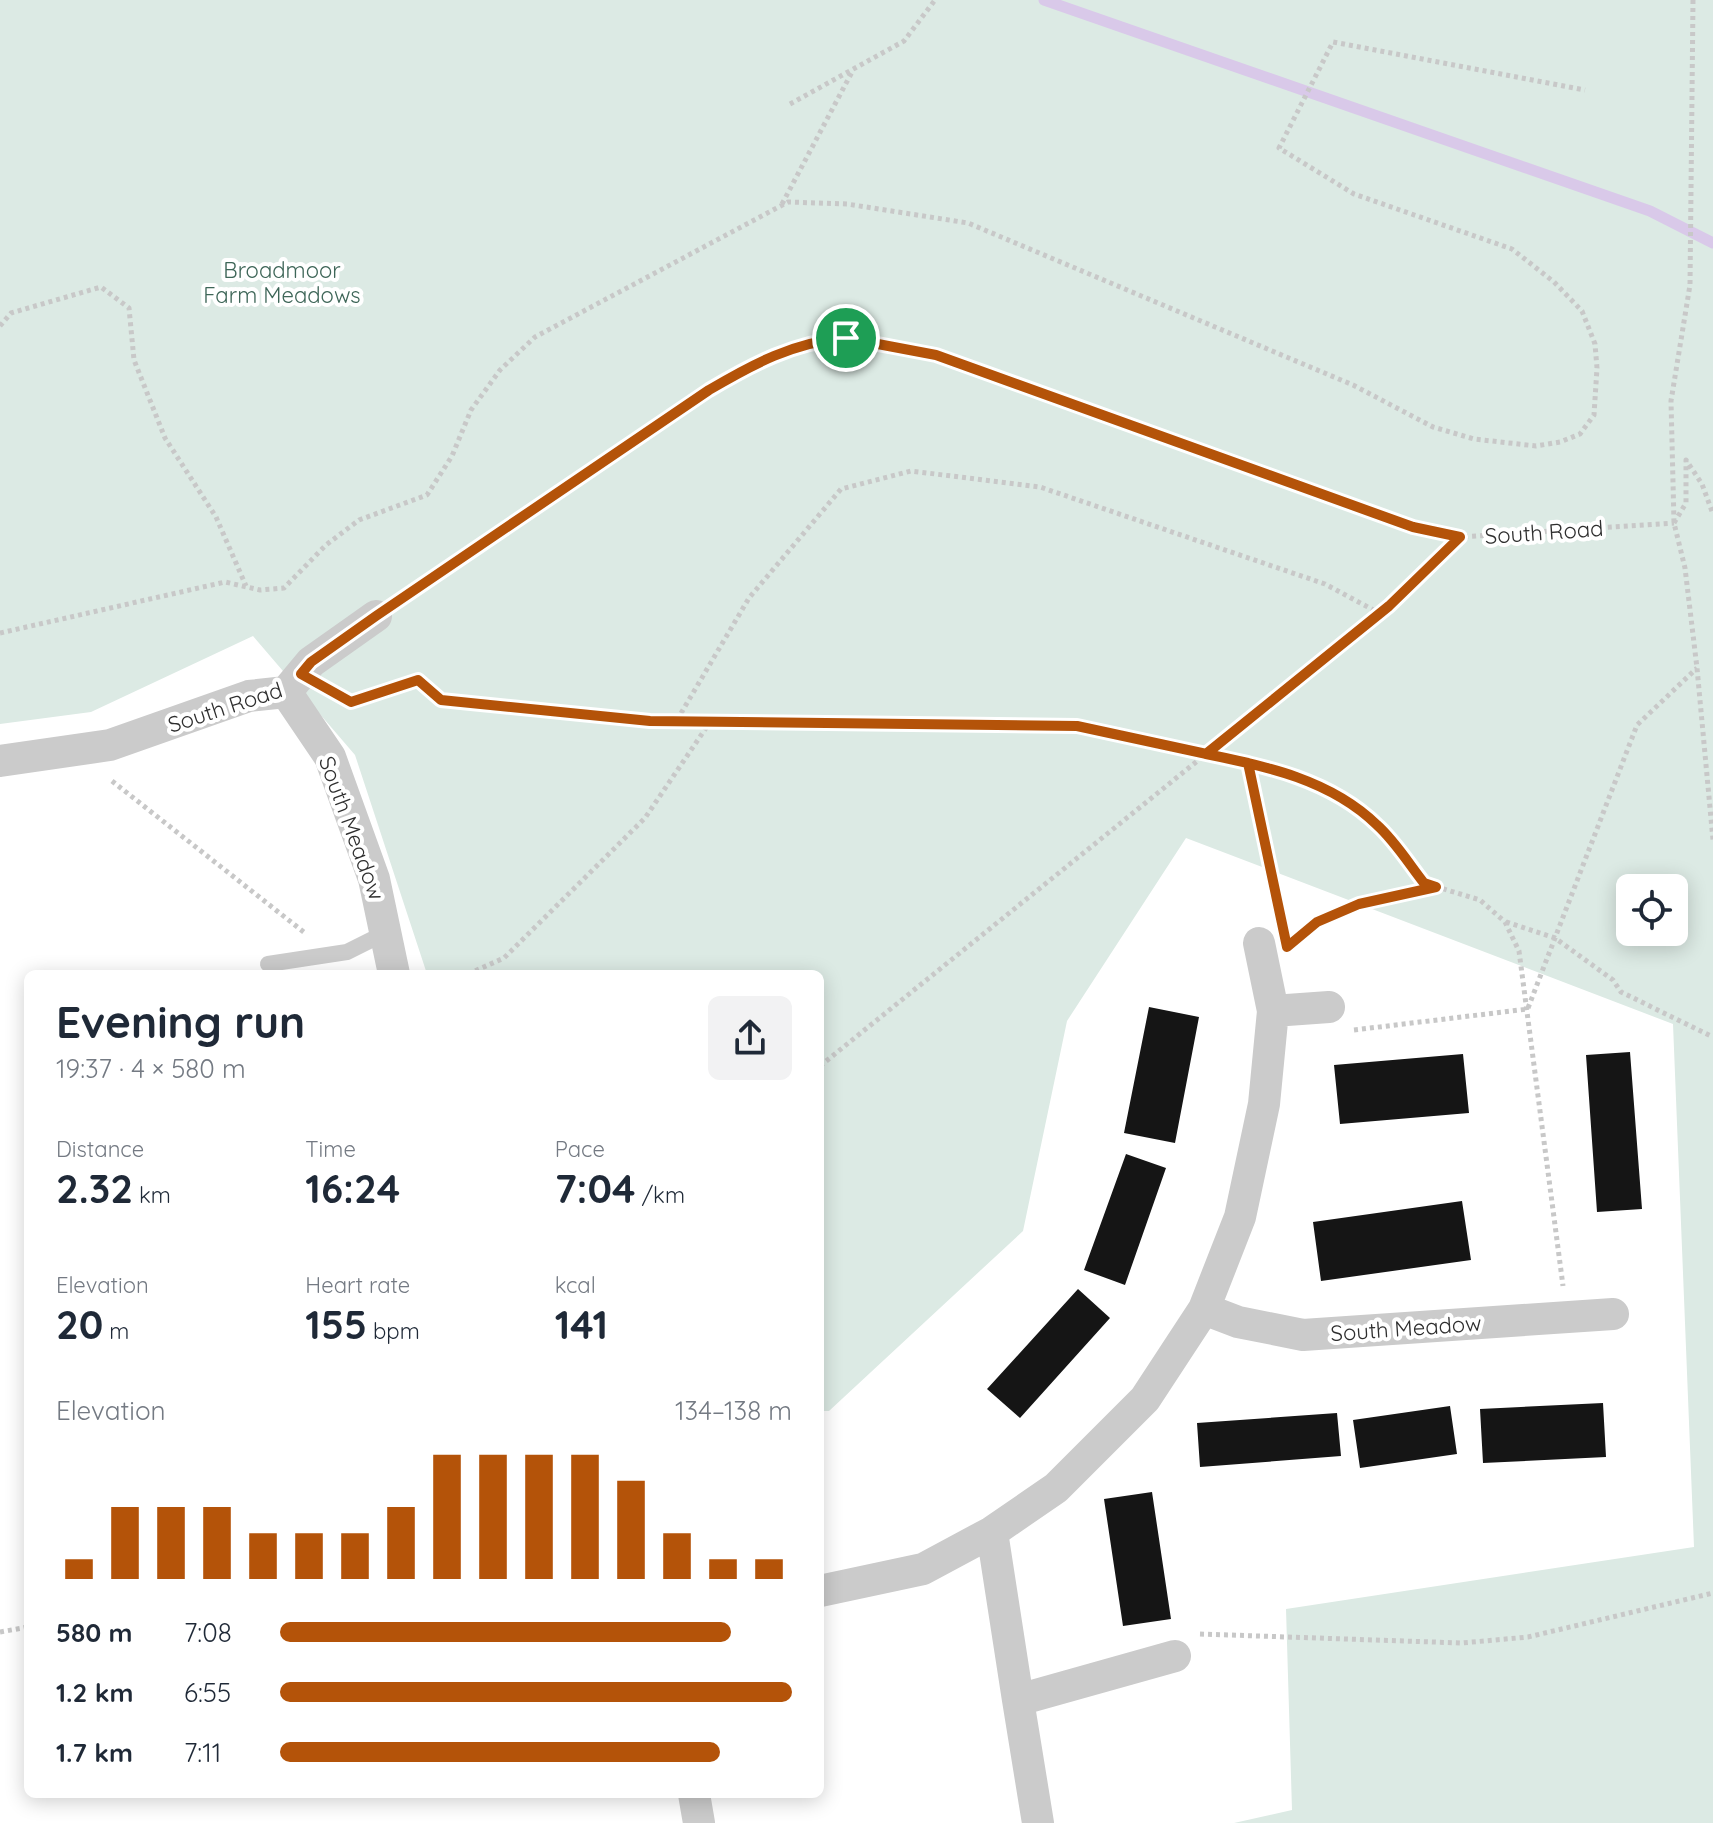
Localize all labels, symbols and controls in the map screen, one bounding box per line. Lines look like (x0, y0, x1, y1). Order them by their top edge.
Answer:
park label: Broadmoor Farm Meadows (203, 256, 361, 309)
pin (812, 304, 880, 372)
icon: arrive (824, 316, 868, 360)
street label: South Road (1484, 514, 1604, 550)
street label: South Road (164, 675, 286, 739)
street label: South Meadow (313, 752, 391, 904)
map controls (1616, 874, 1688, 946)
button: locate (1616, 874, 1688, 946)
text: Evening run (56, 994, 305, 1049)
button: share (708, 996, 792, 1080)
text: 19:37 · 4 × 580 m (56, 1052, 246, 1085)
text: Distance (56, 1135, 144, 1163)
text: Time (305, 1135, 356, 1163)
text: Pace (555, 1135, 605, 1163)
text: 2.32 (56, 1163, 133, 1213)
text: 16:24 (305, 1163, 400, 1213)
text: 7:04 (555, 1163, 636, 1213)
text: km (133, 1181, 171, 1209)
text: /km (636, 1181, 685, 1209)
text: Elevation (56, 1271, 149, 1299)
text: Heart rate (305, 1271, 410, 1299)
text: kcal (555, 1271, 596, 1299)
text: 20 (56, 1299, 103, 1349)
text: 155 (305, 1299, 367, 1349)
text: 141 (555, 1299, 608, 1349)
street label: South Meadow (1330, 1309, 1482, 1347)
text: m (103, 1317, 129, 1345)
text: bpm (367, 1317, 420, 1345)
text: Elevation (56, 1394, 166, 1427)
text: 134–138 m (675, 1394, 792, 1427)
text: 580 m (56, 1616, 132, 1649)
text: 7:08 (184, 1616, 232, 1649)
text: 1.2 km (56, 1676, 133, 1709)
text: 6:55 (184, 1676, 231, 1709)
text: 1.7 km (56, 1736, 133, 1769)
text: 7:11 (184, 1736, 221, 1769)

